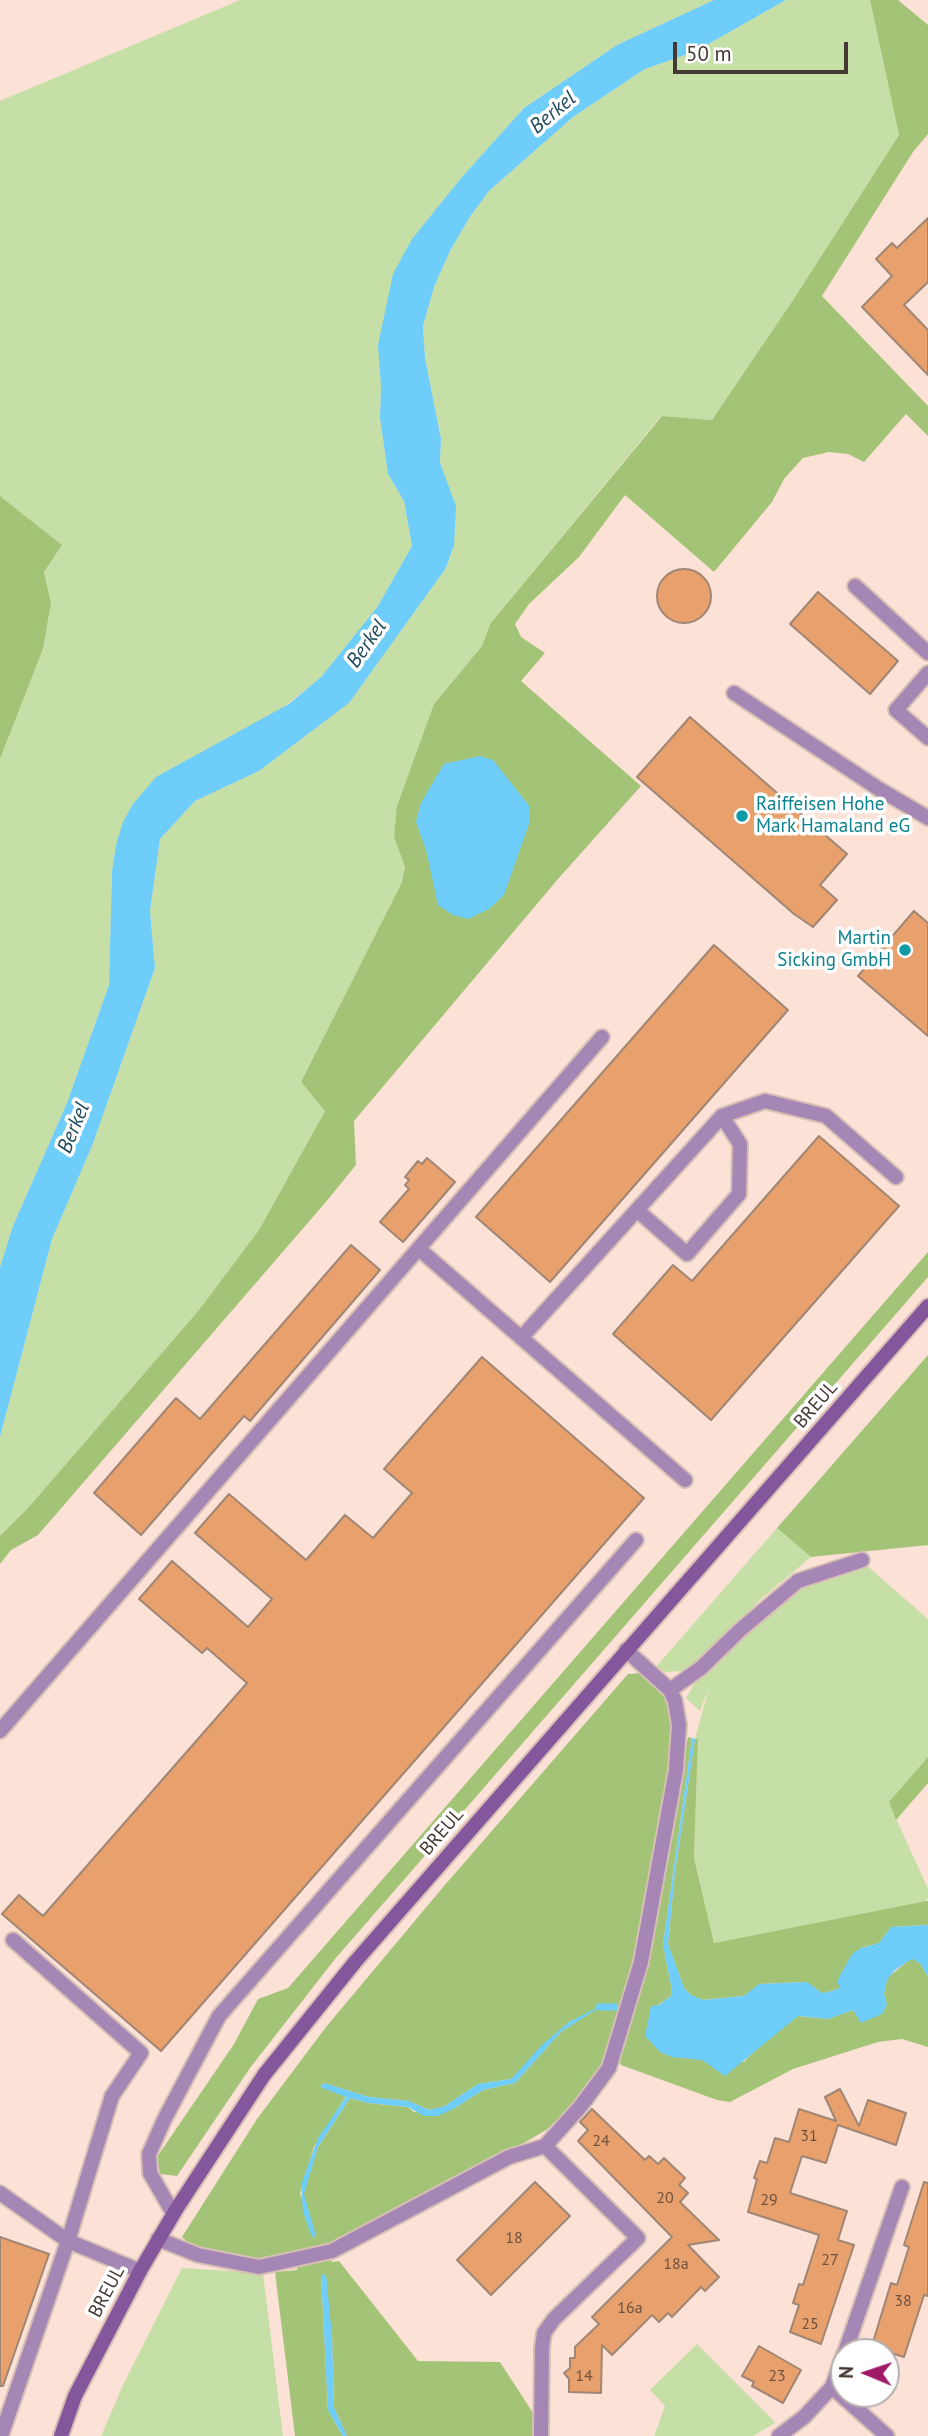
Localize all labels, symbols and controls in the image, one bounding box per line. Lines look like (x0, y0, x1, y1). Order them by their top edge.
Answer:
scale bar (676, 28, 851, 72)
text: 50 m (686, 40, 732, 67)
water label: Berkel (525, 86, 581, 140)
water label: Berkel (342, 615, 392, 673)
place label: Raiffeisen Hohe Mark Hamaland eG (756, 794, 910, 838)
marker: Raiffeisen Hohe Mark Hamaland eG (734, 808, 750, 824)
place label: Martin Sicking GmbH (777, 928, 891, 972)
marker: Martin Sicking GmbH (897, 942, 913, 958)
water label: Berkel (52, 1099, 96, 1157)
street label: BREUL (789, 1377, 843, 1433)
street label: BREUL (415, 1804, 469, 1860)
house number: 31 (800, 2126, 818, 2146)
house number: 24 (592, 2131, 610, 2151)
house number: 20 (656, 2188, 674, 2208)
house number: 29 (760, 2190, 778, 2210)
house number: 18 (505, 2228, 523, 2248)
house number: 27 (821, 2250, 839, 2270)
house number: 18a (663, 2254, 689, 2274)
street label: BREUL (84, 2262, 130, 2322)
house number: 38 (894, 2291, 912, 2311)
house number: 16a (617, 2298, 643, 2318)
house number: 25 (801, 2314, 819, 2334)
north arrow (830, 2338, 900, 2408)
house number: 14 (575, 2366, 593, 2386)
house number: 23 (768, 2366, 786, 2386)
text: N (834, 2366, 858, 2379)

